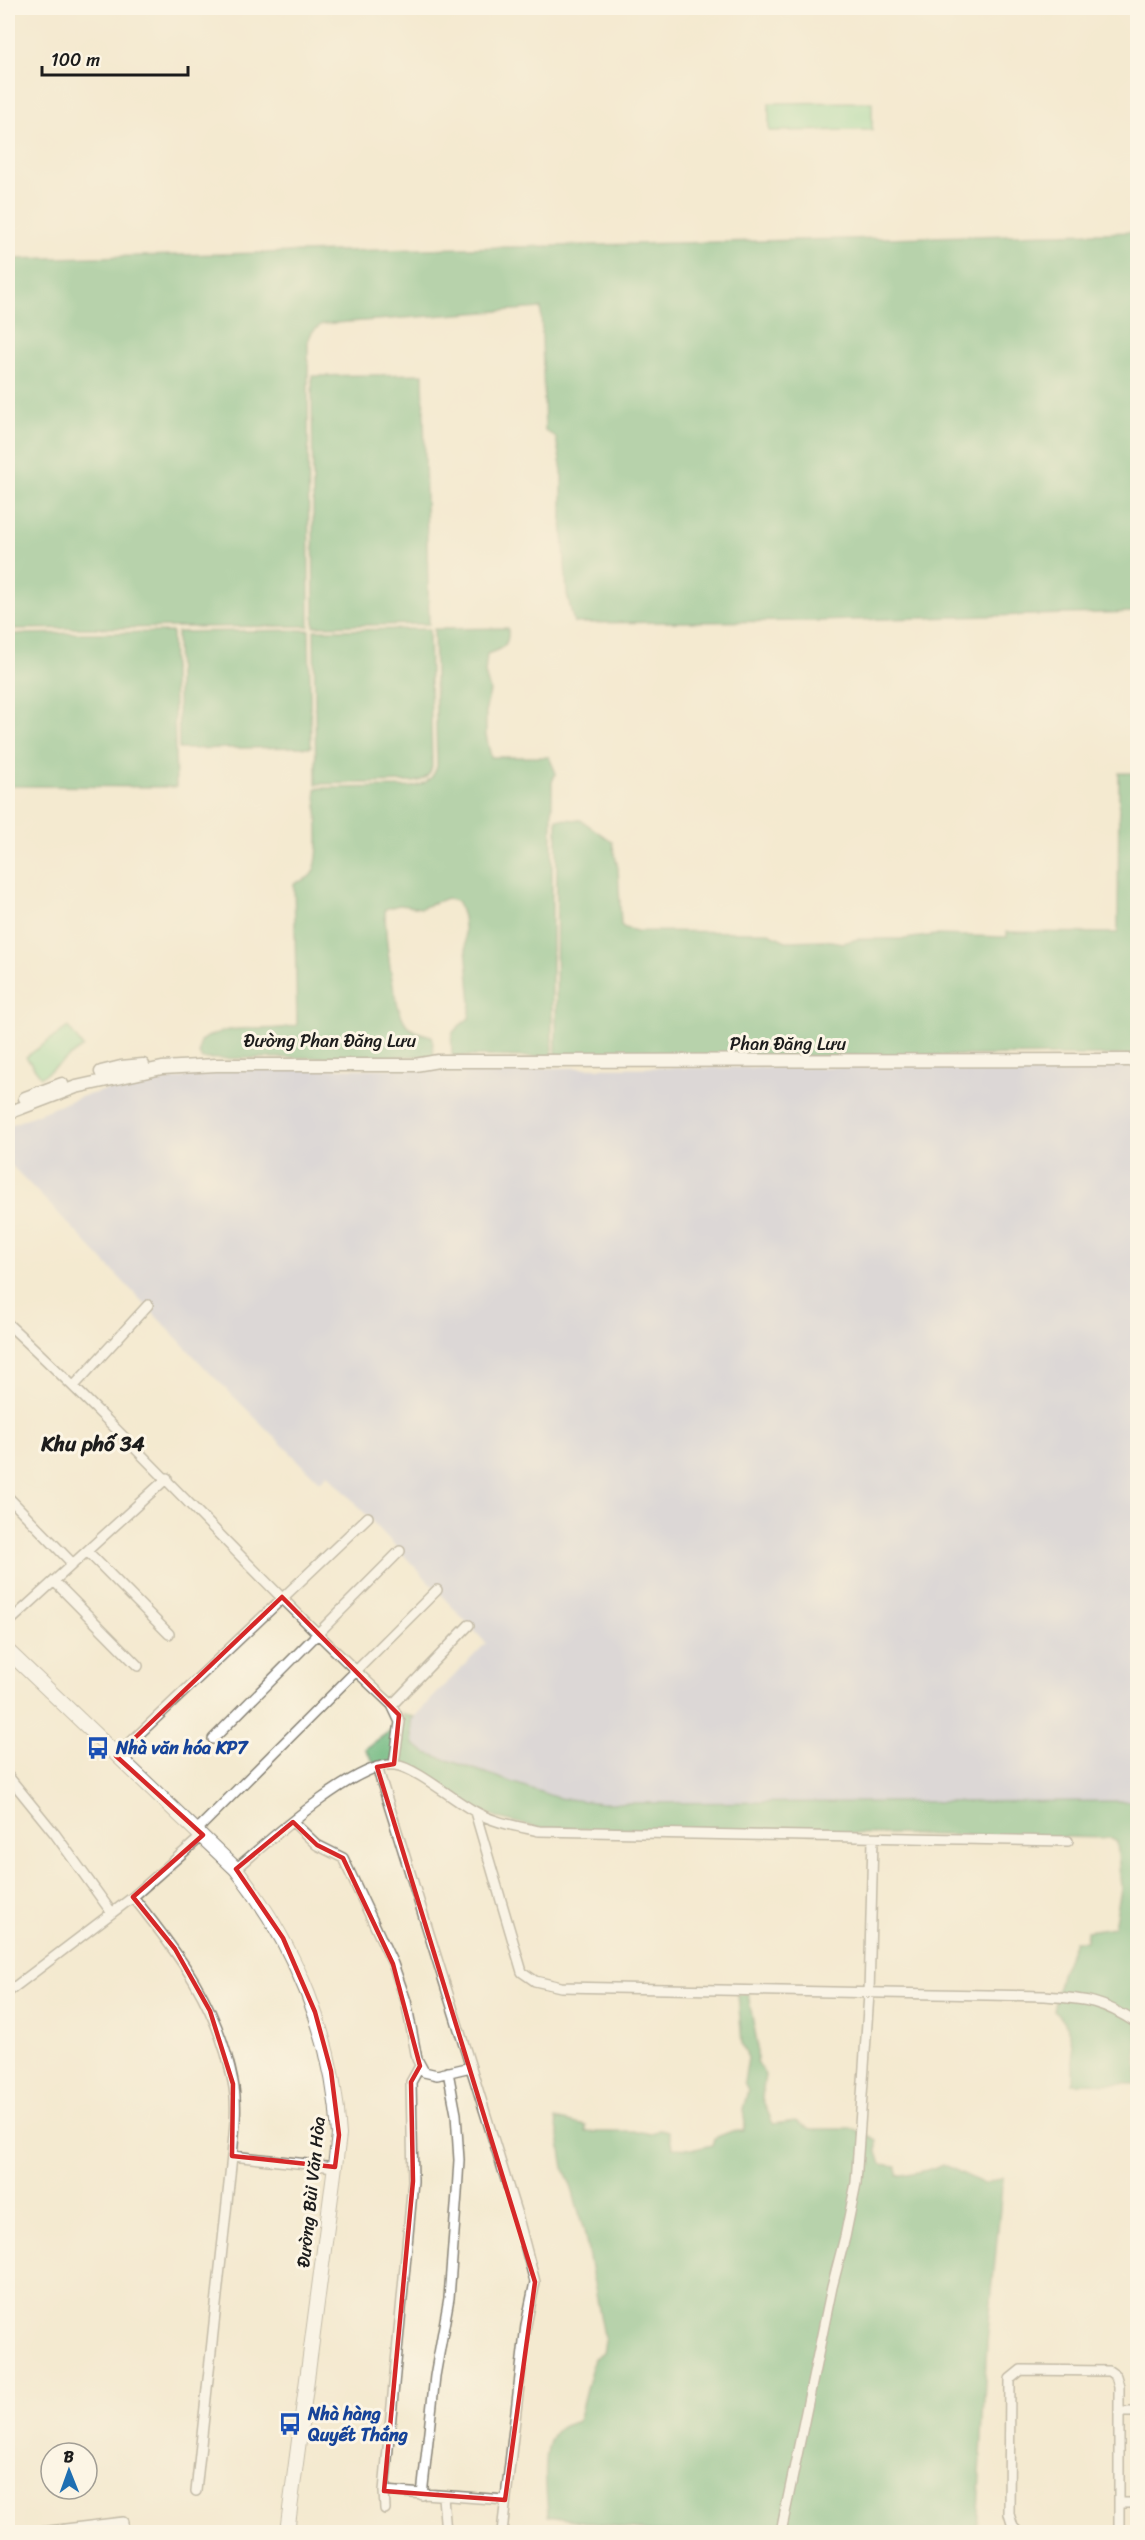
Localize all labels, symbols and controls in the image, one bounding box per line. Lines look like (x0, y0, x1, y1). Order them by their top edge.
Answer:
scale bar (42, 39, 188, 77)
text: 100 m (51, 44, 100, 76)
street label: Đường Phan Đăng Lưu (244, 1025, 416, 1057)
street label: Phan Đăng Lưu (730, 1028, 847, 1060)
district label: Khu phố 34 (40, 1425, 145, 1463)
place label: Nhà văn hóa KP7 (115, 1732, 249, 1764)
bus stop icon: Nhà văn hóa KP7 (85, 1735, 111, 1761)
street label: Đường Bùi Văn Hòa (287, 2115, 335, 2269)
place label: Nhà hàng Quyết Thắng (307, 2398, 408, 2451)
bus stop icon: Nhà hàng Quyết Thắng (277, 2411, 303, 2437)
north arrow (39, 2441, 99, 2501)
text: B (63, 2442, 75, 2471)

